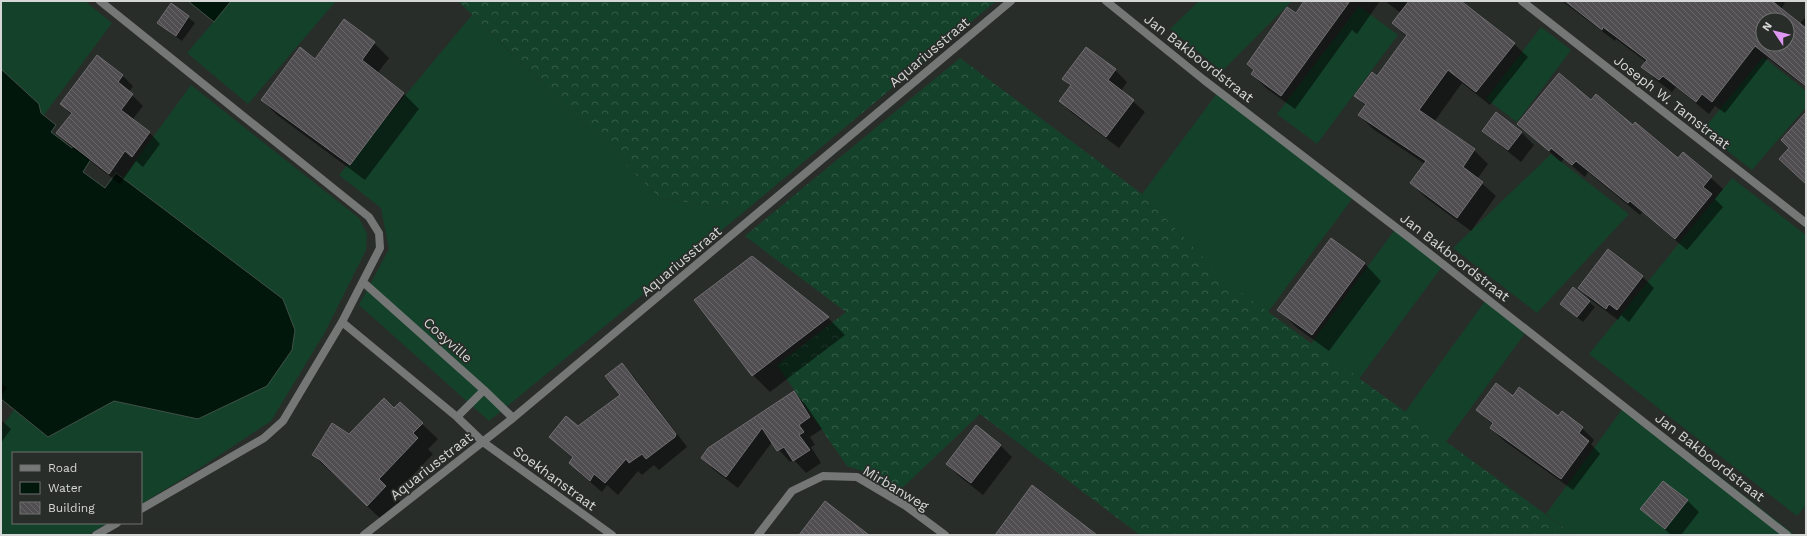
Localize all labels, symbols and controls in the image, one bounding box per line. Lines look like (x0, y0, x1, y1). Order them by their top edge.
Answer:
street label: Jan Bakboordstraat (1141, 10, 1257, 106)
north arrow (1755, 12, 1795, 52)
street label: Aquariusstraat (886, 14, 973, 90)
text: N (1760, 19, 1775, 34)
street label: Joseph W. Tamstraat (1611, 52, 1733, 152)
street label: Jan Bakboordstraat (1397, 209, 1513, 305)
street label: Aquariusstraat (638, 223, 725, 299)
street label: Cosyville (420, 314, 476, 366)
street label: Jan Bakboordstraat (1652, 409, 1768, 505)
street label: Aquariusstraat (387, 429, 475, 503)
street label: Soekhanstraat (510, 442, 600, 514)
legend (12, 452, 142, 524)
text: Road (48, 461, 77, 475)
street label: Mirbanweg (860, 462, 932, 514)
text: Water (48, 481, 83, 495)
text: Building (48, 501, 95, 515)

